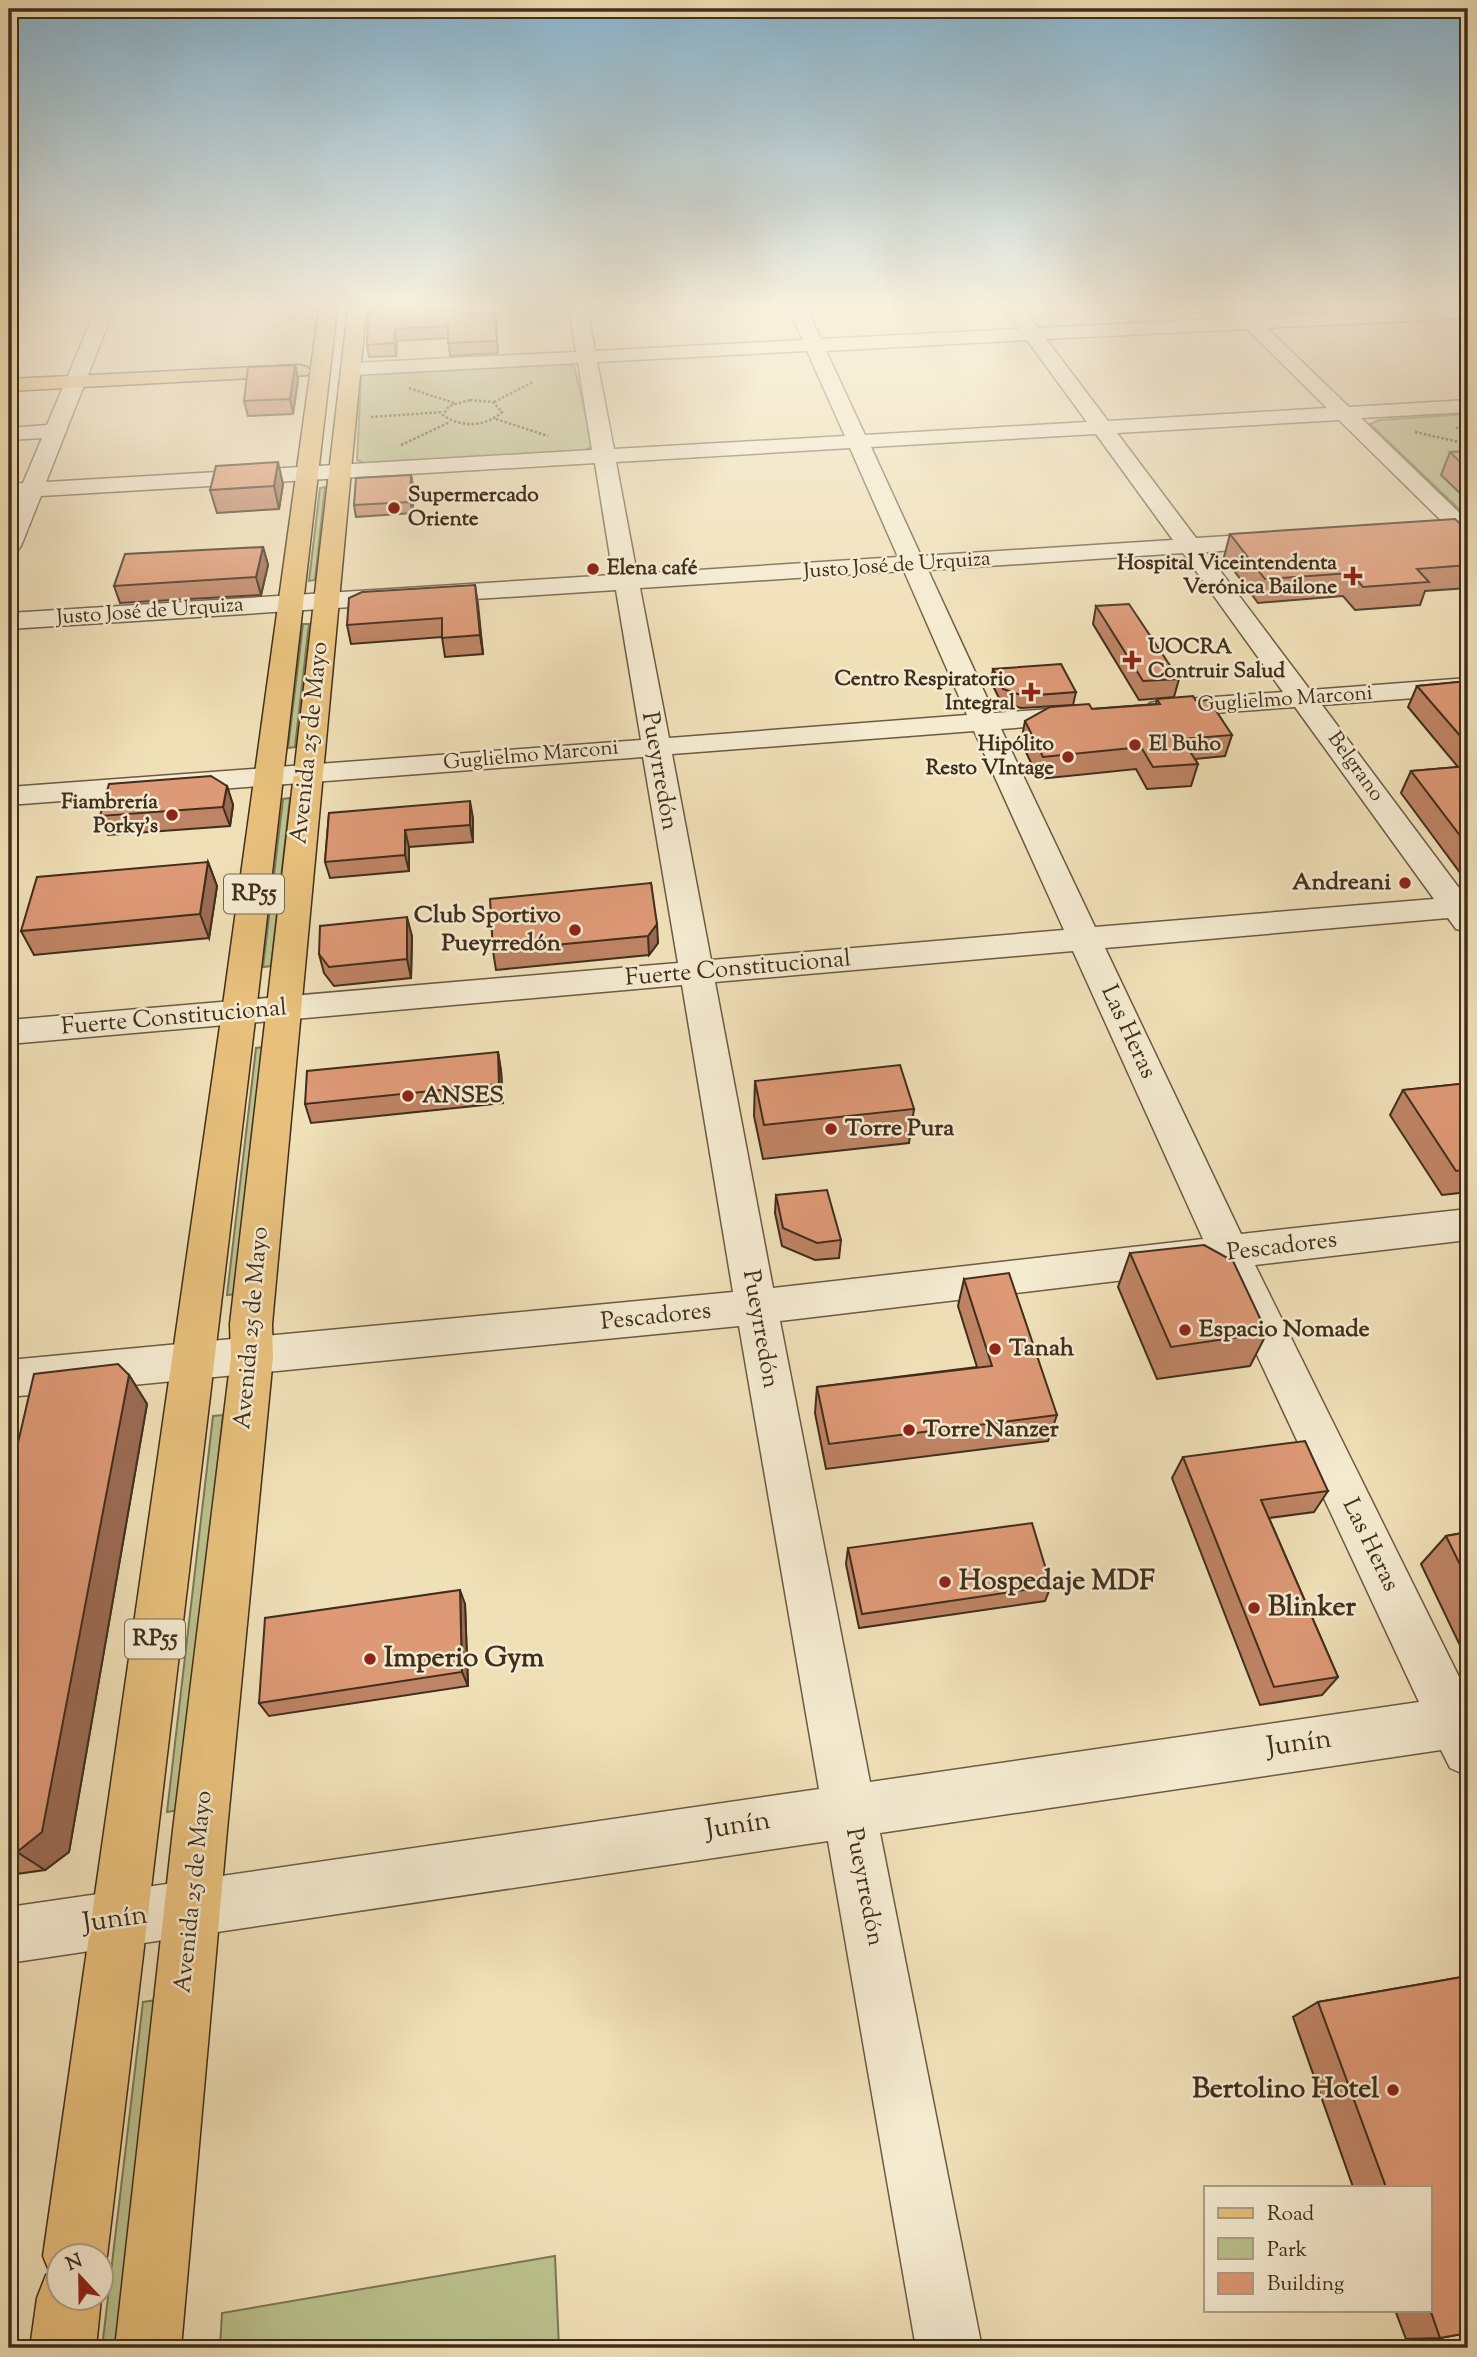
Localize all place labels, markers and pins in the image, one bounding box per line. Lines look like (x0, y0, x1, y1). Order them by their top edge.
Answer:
place label: Supermercado Oriente (408, 481, 539, 535)
marker: Supermercado Oriente (386, 500, 402, 516)
place label: Hospital Viceintendenta Verónica Bailone (1117, 549, 1337, 603)
place label: Elena café (607, 554, 698, 584)
marker: Elena café (585, 561, 601, 577)
marker: Hospital Viceintendenta Verónica Bailone (1343, 566, 1363, 586)
place label: UOCRA Contruir Salud (1148, 633, 1285, 687)
marker: UOCRA Contruir Salud (1122, 650, 1142, 670)
place label: Centro Respiratorio Integral (834, 665, 1016, 719)
marker: Centro Respiratorio Integral (1021, 682, 1041, 702)
place label: Hipólito Resto VIntage (926, 730, 1055, 784)
place label: El Buho (1149, 730, 1221, 760)
marker: El Buho (1127, 737, 1143, 753)
marker: Hipólito Resto VIntage (1060, 749, 1076, 765)
place label: Fiambrería Porky's (61, 788, 158, 842)
marker: Fiambrería Porky's (164, 807, 180, 823)
place label: Andreani (1292, 866, 1391, 900)
marker: Andreani (1397, 875, 1413, 891)
place label: Club Sportivo Pueyrredón (414, 899, 562, 961)
marker: Club Sportivo Pueyrredón (567, 922, 583, 938)
place label: ANSES (422, 1079, 504, 1113)
marker: ANSES (400, 1088, 416, 1104)
place label: Torre Pura (845, 1112, 955, 1146)
marker: Torre Pura (823, 1121, 839, 1137)
place label: Espacio Nomade (1199, 1313, 1370, 1347)
marker: Espacio Nomade (1177, 1322, 1193, 1338)
place label: Tanah (1009, 1332, 1075, 1366)
marker: Tanah (987, 1341, 1003, 1357)
place label: Torre Nanzer (923, 1413, 1060, 1447)
marker: Torre Nanzer (901, 1422, 917, 1438)
place label: Hospedaje MDF (959, 1562, 1155, 1602)
marker: Hospedaje MDF (937, 1574, 953, 1590)
place label: Blinker (1268, 1588, 1357, 1628)
marker: Blinker (1246, 1600, 1262, 1616)
place label: Imperio Gym (384, 1639, 545, 1679)
marker: Imperio Gym (362, 1651, 378, 1667)
place label: Bertolino Hotel (1192, 2070, 1379, 2110)
marker: Bertolino Hotel (1385, 2082, 1401, 2098)

